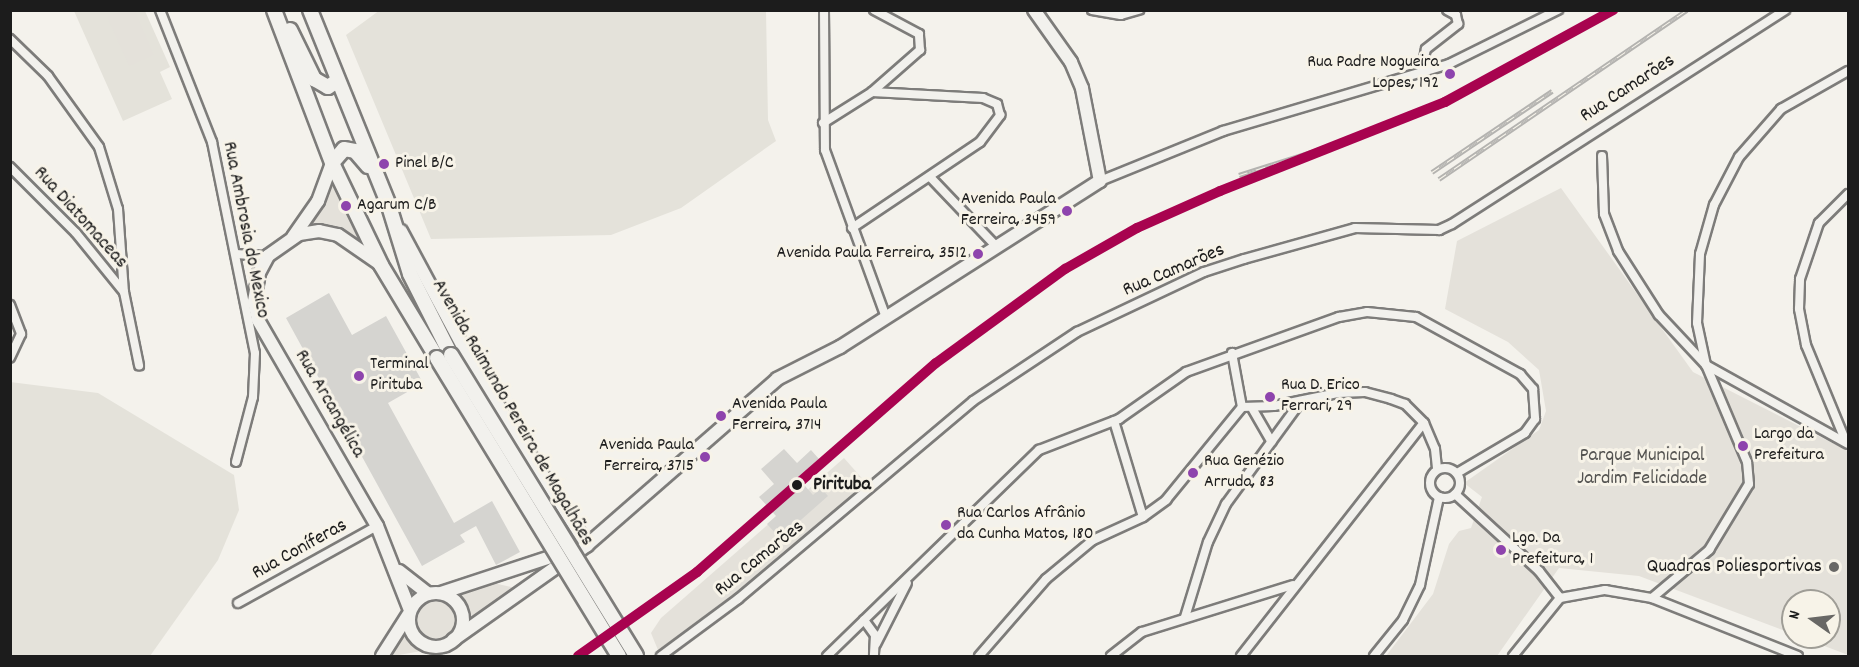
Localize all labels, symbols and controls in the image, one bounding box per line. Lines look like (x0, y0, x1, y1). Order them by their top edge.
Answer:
street label: Rua Camarões (1576, 49, 1680, 129)
place label: Rua Padre Nogueira Lopes, 192 (1307, 53, 1439, 96)
marker: Rua Padre Nogueira Lopes, 192 (1444, 68, 1456, 80)
street label: Rua Ambrosia do Mexico (216, 140, 274, 320)
place label: Pinel B/C (395, 153, 454, 175)
marker: Pinel B/C (378, 158, 390, 170)
street label: Rua Diatomaceas (28, 162, 132, 274)
place label: Avenida Paula Ferreira, 3459 (961, 190, 1056, 232)
place label: Agarum C/B (357, 195, 437, 217)
marker: Agarum C/B (340, 200, 352, 212)
marker: Avenida Paula Ferreira, 3459 (1061, 205, 1073, 217)
street label: Rua Camarões (1119, 239, 1229, 303)
place label: Avenida Paula Ferreira, 3512 (777, 243, 967, 265)
marker: Avenida Paula Ferreira, 3512 (972, 248, 984, 260)
street label: Avenida Raimundo Pereira de Magalhães (426, 275, 598, 551)
street label: Rua Arcangélica (288, 346, 370, 462)
place label: Terminal Pirituba (370, 355, 428, 398)
marker: Terminal Pirituba (353, 370, 365, 382)
place label: Rua D. Erico Ferrari, 29 (1281, 376, 1360, 418)
marker: Rua D. Erico Ferrari, 29 (1264, 391, 1276, 403)
place label: Avenida Paula Ferreira, 3714 (732, 395, 827, 438)
marker: Avenida Paula Ferreira, 3714 (715, 410, 727, 422)
place label: Largo da Prefeitura (1754, 425, 1824, 468)
place label: Avenida Paula Ferreira, 3715 (599, 436, 694, 478)
marker: Largo da Prefeitura (1737, 440, 1749, 452)
park label: Parque Municipal Jardim Felicidade (1577, 444, 1707, 491)
marker: Avenida Paula Ferreira, 3715 (699, 451, 711, 463)
place label: Rua Genézio Arruda, 83 (1204, 452, 1284, 494)
marker: Rua Genézio Arruda, 83 (1187, 467, 1199, 479)
place label: Pirituba (813, 473, 871, 497)
marker: Pirituba (786, 474, 808, 496)
place label: Rua Carlos Afrânio da Cunha Matos, 180 (957, 504, 1094, 546)
street label: Rua Coníferas (248, 514, 352, 586)
street label: Rua Camarões (710, 516, 810, 602)
marker: Rua Carlos Afrânio da Cunha Matos, 180 (940, 519, 952, 531)
place label: Lgo. Da Prefeitura, 1 (1512, 529, 1593, 572)
marker: Lgo. Da Prefeitura, 1 (1495, 544, 1507, 556)
place label: Quadras Poliesportivas (1647, 555, 1822, 579)
marker: Quadras Poliesportivas (1827, 560, 1841, 574)
north arrow (1781, 589, 1841, 649)
text: N (1783, 608, 1807, 622)

